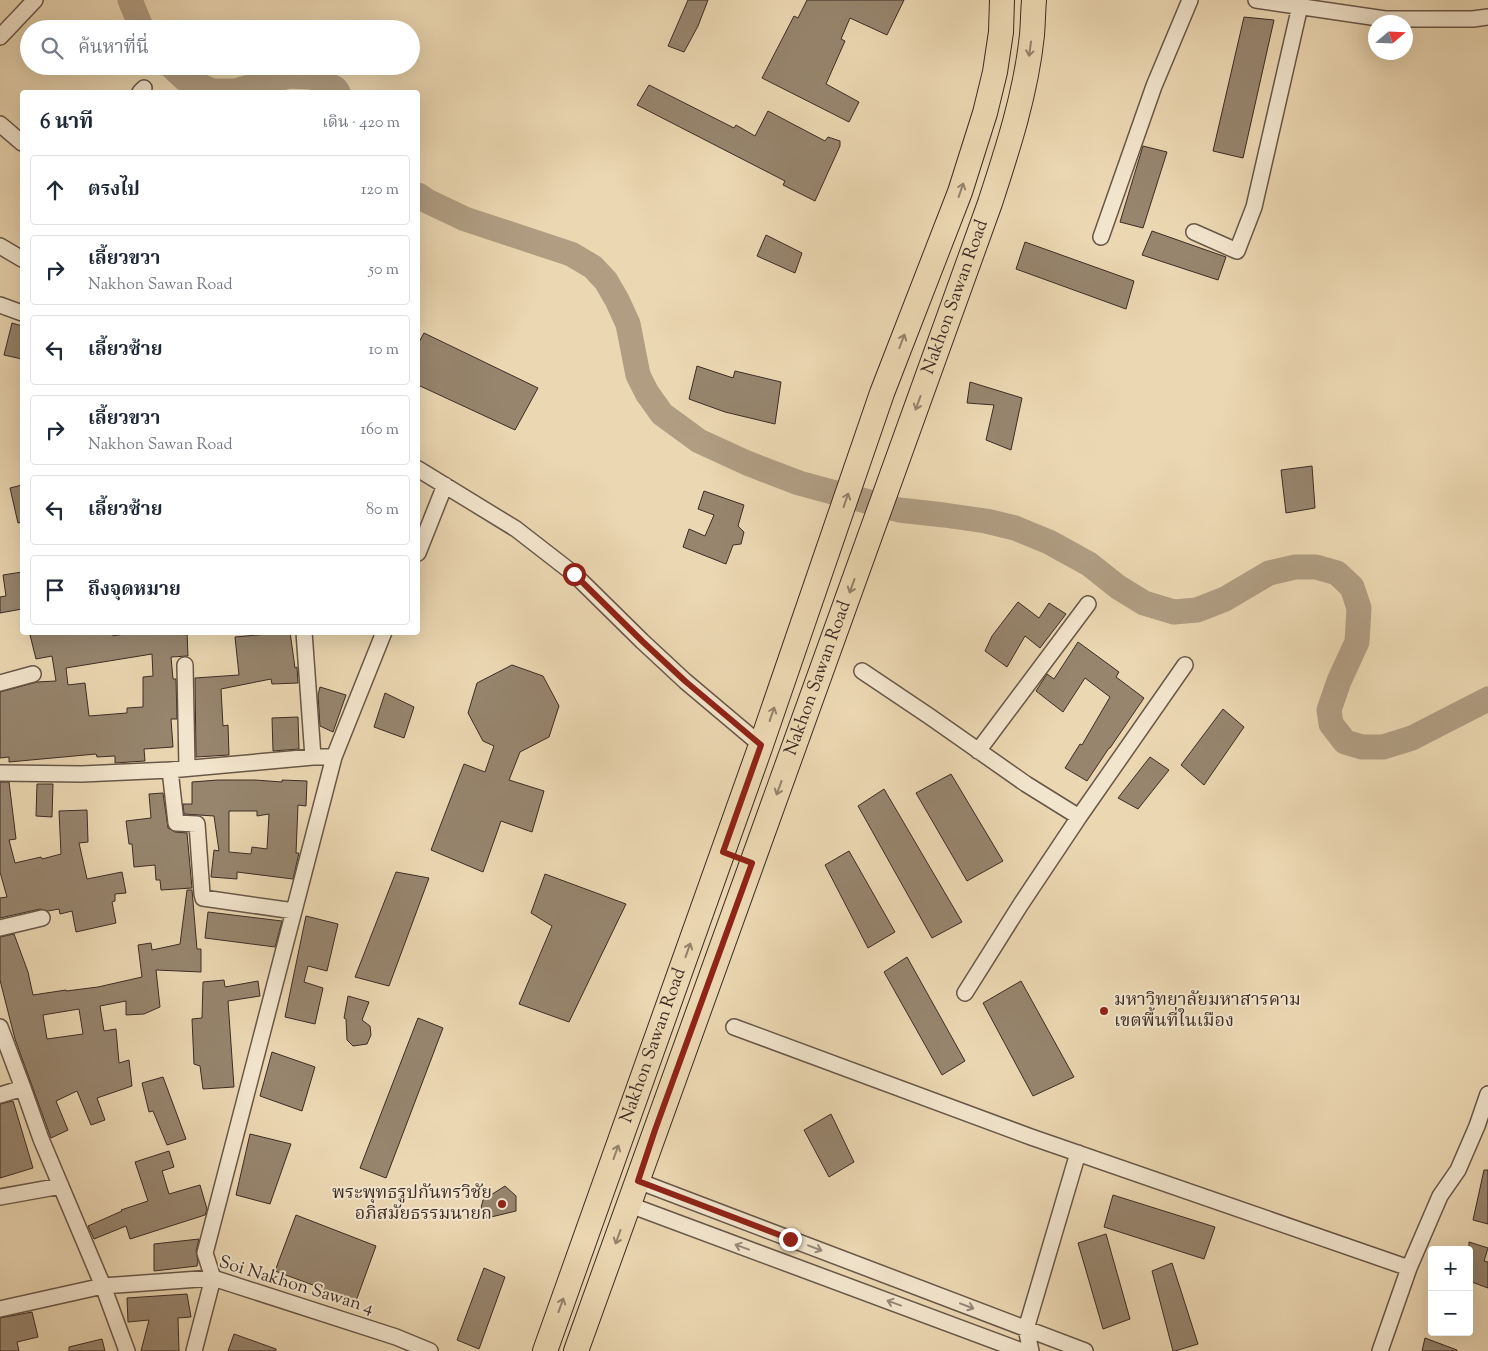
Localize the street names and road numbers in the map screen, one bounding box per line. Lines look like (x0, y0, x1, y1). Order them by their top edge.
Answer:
street label: Nakhon Sawan Road (916, 216, 996, 378)
street label: Nakhon Sawan Road (779, 597, 858, 759)
street label: Nakhon Sawan Road (614, 965, 693, 1127)
street label: Soi Nakhon Sawan 4 (215, 1250, 377, 1322)

